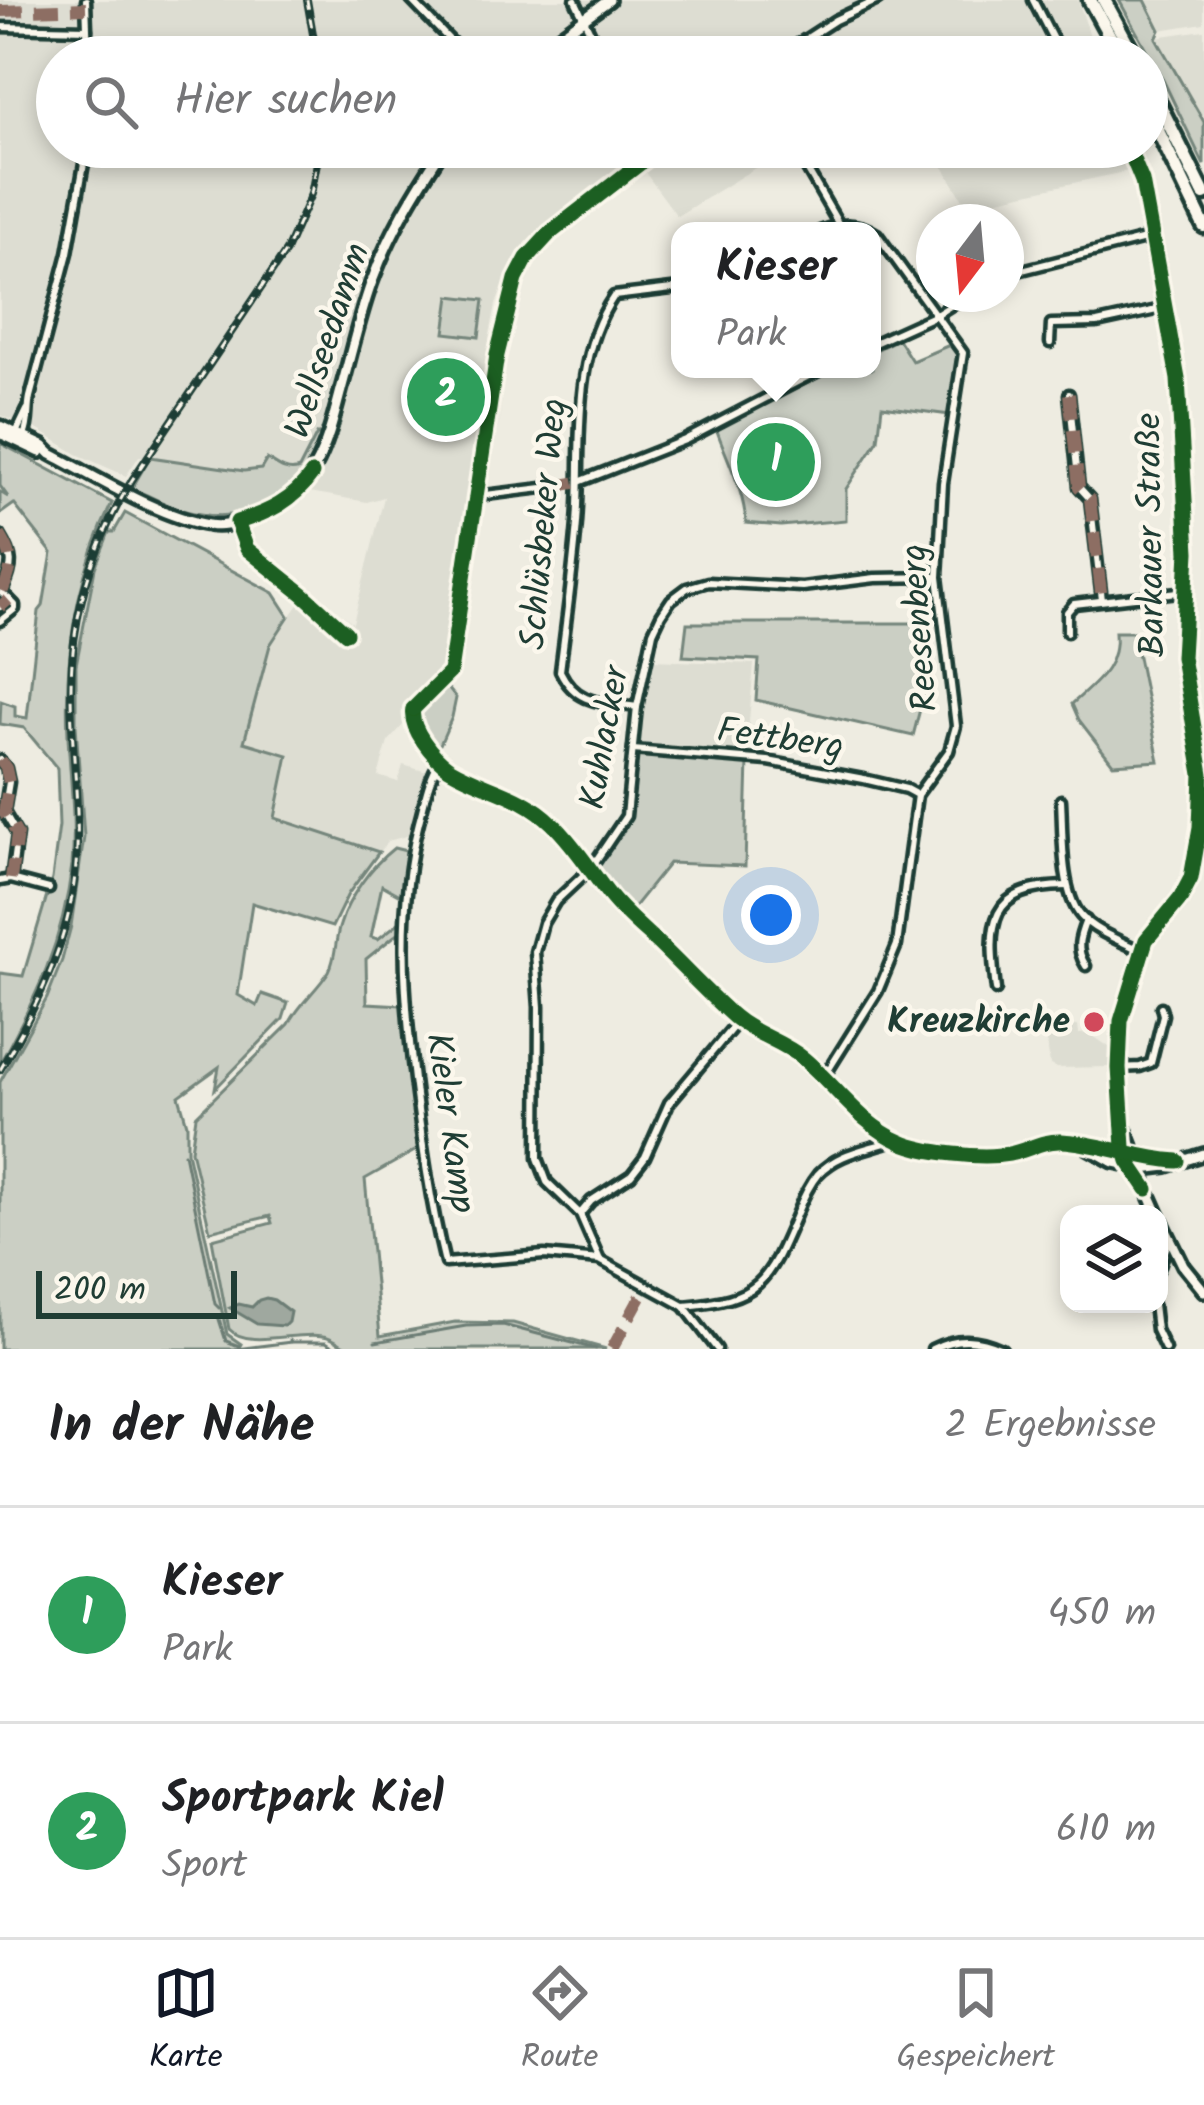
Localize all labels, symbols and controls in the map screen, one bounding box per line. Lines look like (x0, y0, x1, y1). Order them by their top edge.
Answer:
search box (36, 36, 1168, 168)
text: Hier suchen (174, 66, 397, 138)
icon: search (78, 69, 144, 135)
north arrow (916, 204, 1024, 312)
popup (671, 222, 881, 378)
text: Kieser (716, 233, 836, 305)
street label: Wellseedamm (271, 236, 387, 446)
text: Park (716, 305, 787, 367)
pin: 2 (407, 352, 485, 442)
street label: Schlüsbeker Weg (506, 396, 584, 652)
street label: Barkauer Straße (1121, 412, 1183, 658)
pin: 1 (737, 417, 815, 507)
street label: Reesenberg (887, 542, 955, 714)
street label: Kuhlacker (565, 660, 647, 814)
street label: Fettberg (713, 703, 847, 777)
your location (741, 885, 801, 945)
place label: Kreuzkirche (887, 994, 1070, 1051)
marker: Kreuzkirche (1081, 1009, 1107, 1035)
street label: Kieler Kamp (408, 1029, 490, 1217)
map controls (1060, 1205, 1168, 1313)
button: layers (1060, 1205, 1168, 1313)
scale bar (36, 1265, 237, 1318)
text: 200 m (54, 1265, 146, 1318)
text: In der Nähe (48, 1387, 314, 1468)
text: 2 Ergebnisse (945, 1396, 1156, 1458)
text: Kieser (162, 1548, 282, 1620)
text: 1 (81, 1584, 93, 1646)
text: 450 m (1047, 1584, 1156, 1646)
text: Park (162, 1620, 233, 1682)
text: Sportpark Kiel (162, 1764, 444, 1836)
text: 2 (76, 1800, 98, 1862)
text: 610 m (1056, 1800, 1156, 1862)
text: Sport (162, 1836, 247, 1898)
tab: Karte (149, 1960, 223, 2085)
tab: Route (521, 1960, 598, 2085)
tab: Gespeichert (896, 1960, 1055, 2085)

